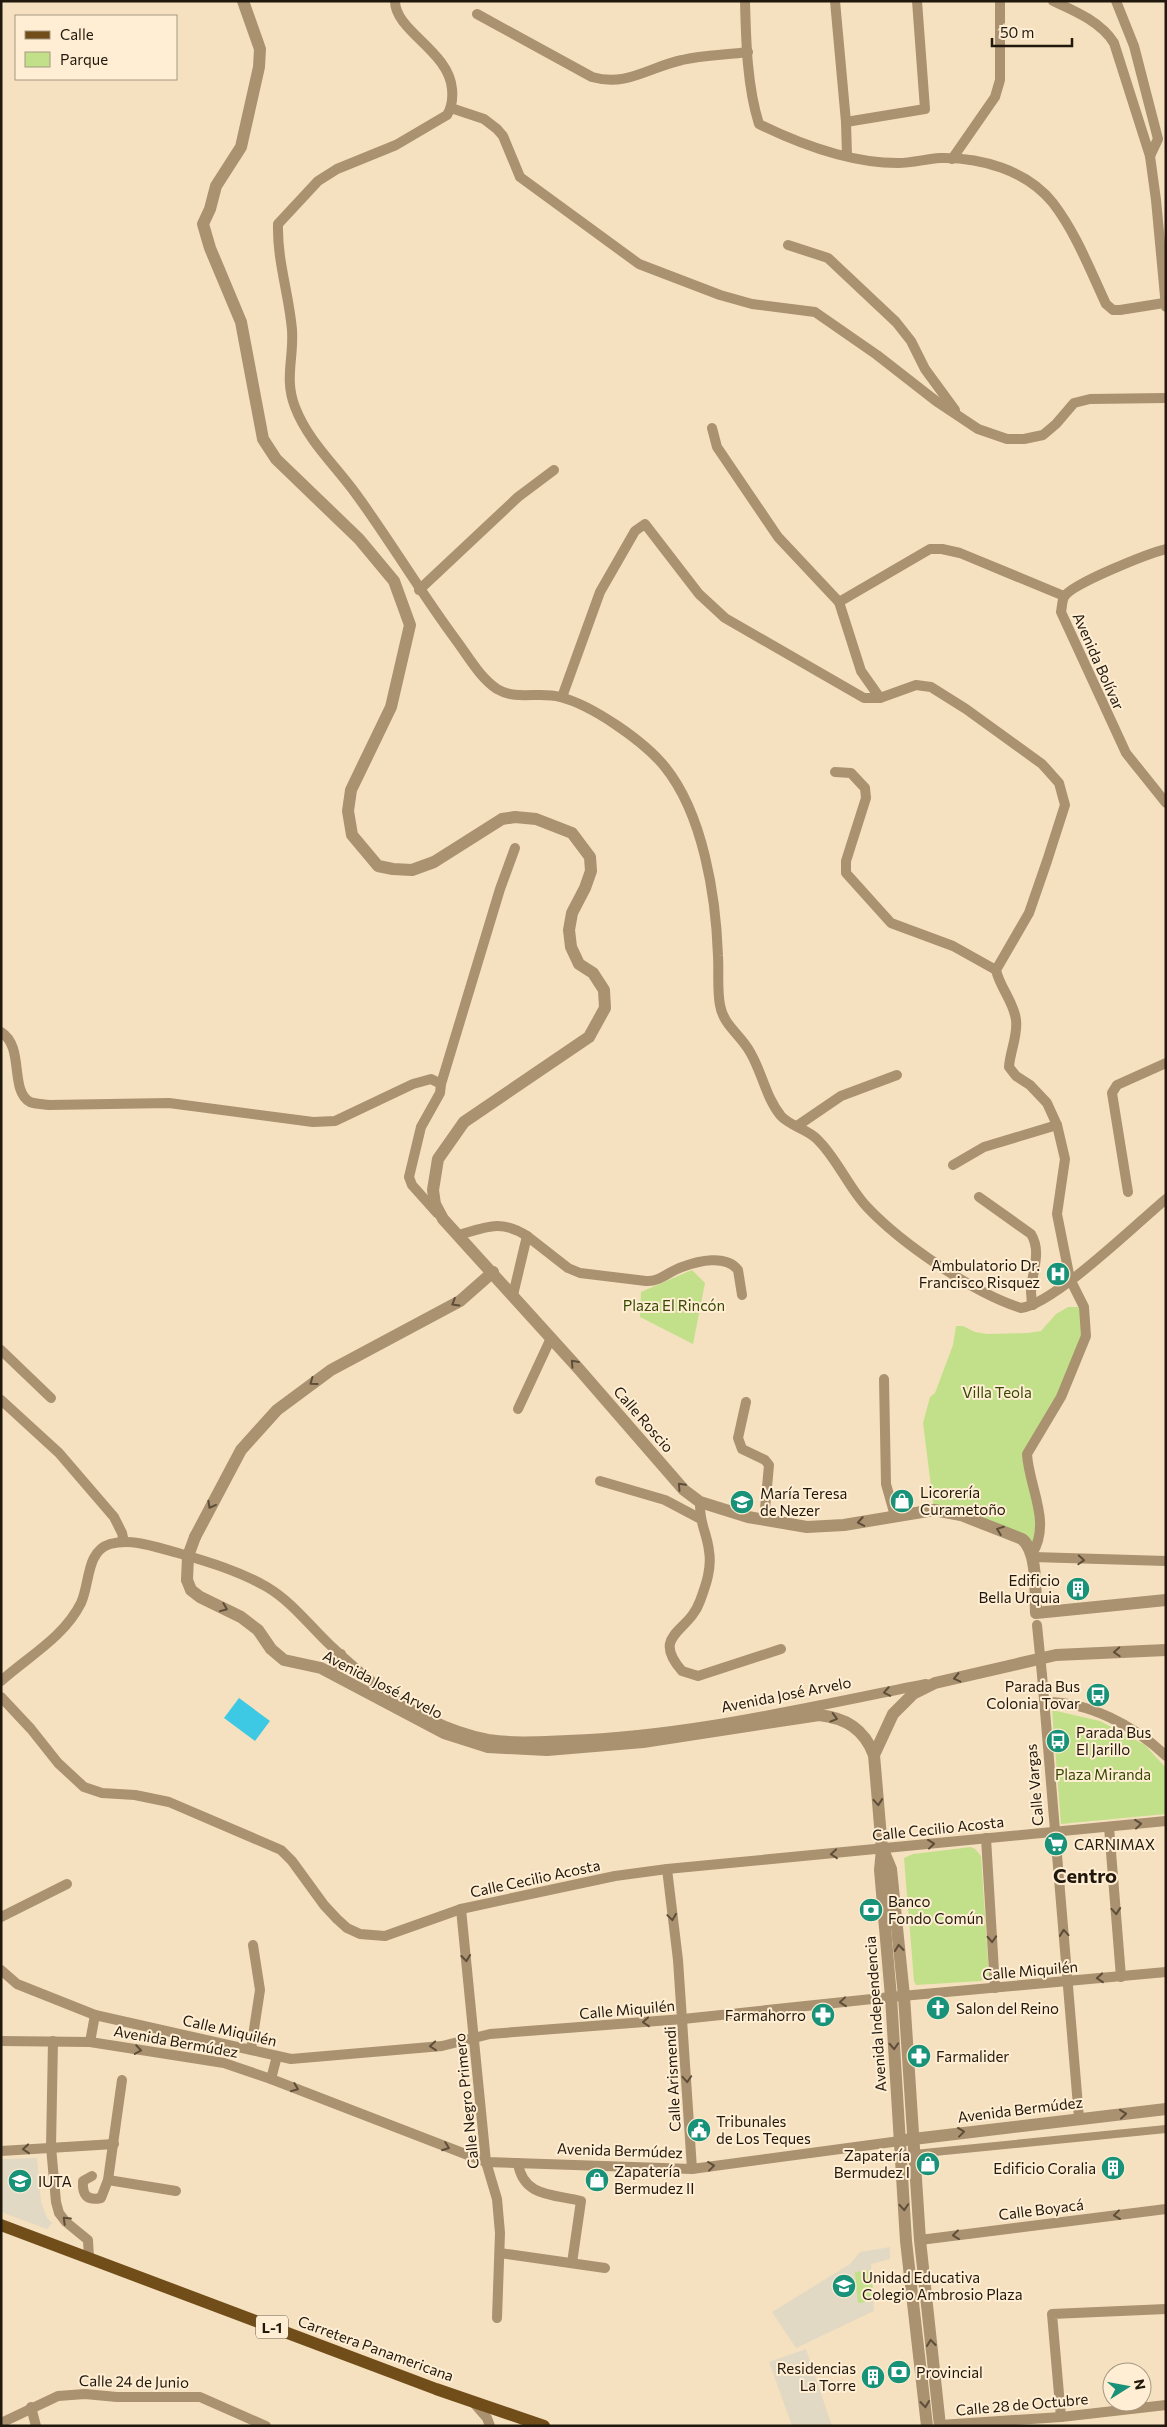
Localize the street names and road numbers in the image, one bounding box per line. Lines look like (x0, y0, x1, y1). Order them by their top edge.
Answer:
street label: Avenida Bolívar (1069, 610, 1129, 712)
street label: Calle Roscio (610, 1382, 678, 1456)
street label: Avenida José Arvelo (320, 1646, 446, 1722)
street label: Avenida José Arvelo (719, 1673, 853, 1715)
street label: Calle Vargas (1021, 1743, 1047, 1827)
street label: Calle Cecilio Acosta (871, 1812, 1005, 1844)
street label: Calle Cecilio Acosta (468, 1855, 602, 1901)
street label: Avenida Independencia (861, 1936, 889, 2092)
street label: Calle Miquilén (981, 1957, 1079, 1983)
street label: Calle Miquilén (578, 1996, 676, 2022)
street label: Calle Miquilén (181, 2010, 279, 2050)
street label: Avenida Bermúdez (112, 2021, 240, 2061)
street label: Calle Arismendi (660, 2026, 684, 2132)
street label: Calle Negro Primero (450, 2032, 482, 2170)
street label: Avenida Bermúdez (956, 2092, 1084, 2126)
street label: Avenida Bermúdez (557, 2139, 683, 2161)
street label: Calle Boyacá (997, 2195, 1085, 2223)
street label: Carretera Panamericana (296, 2311, 456, 2385)
road number: L-1 (256, 2316, 288, 2338)
street label: Calle 24 de Junio (79, 2371, 189, 2391)
street label: Calle 28 de Octubre (955, 2389, 1089, 2419)

